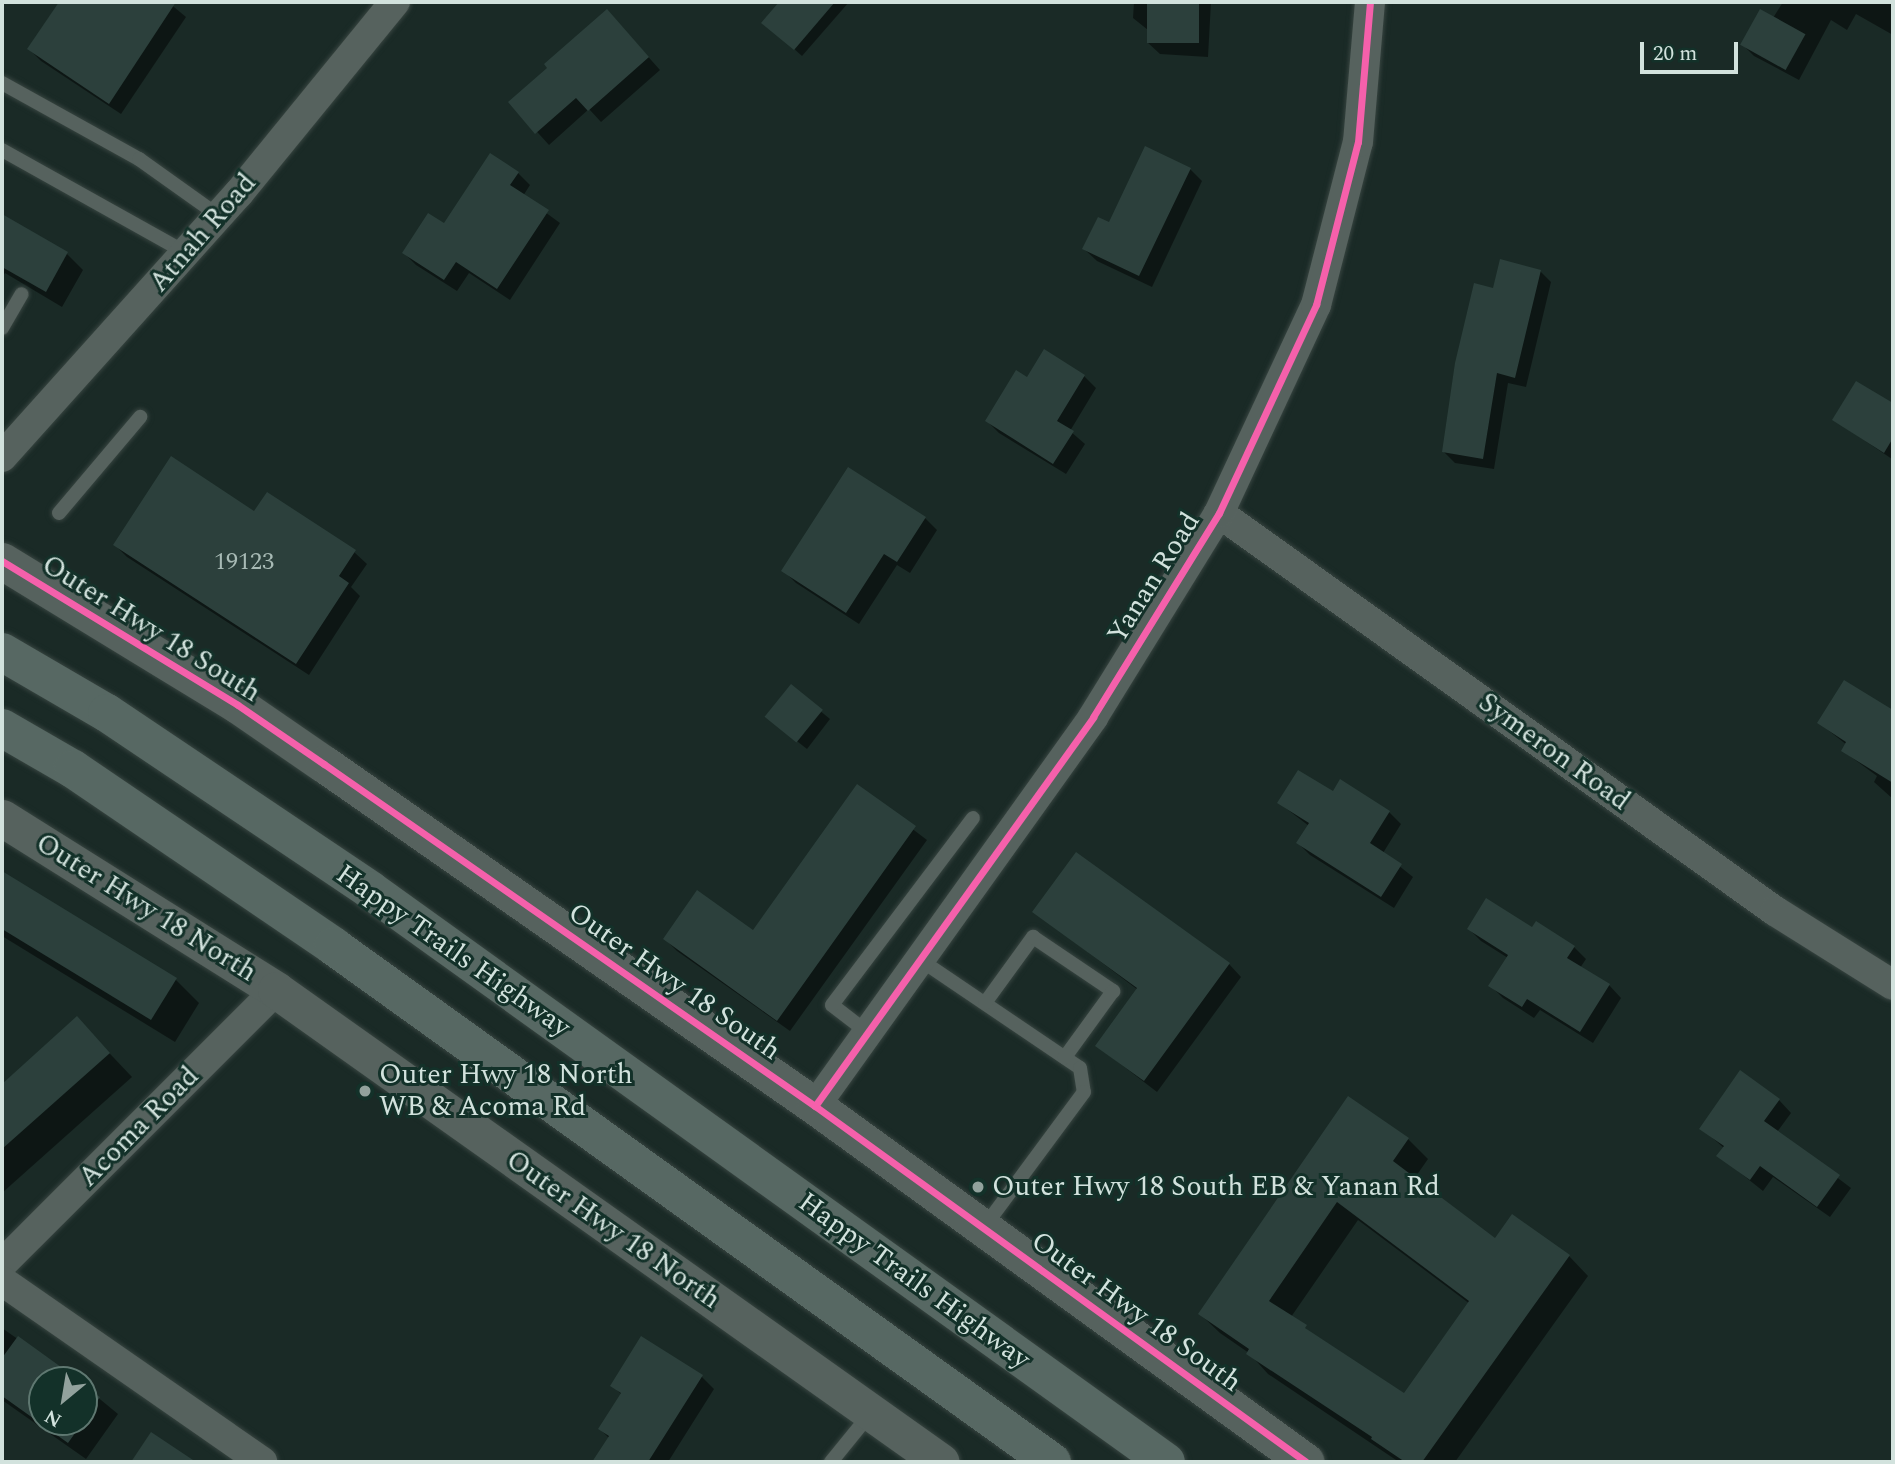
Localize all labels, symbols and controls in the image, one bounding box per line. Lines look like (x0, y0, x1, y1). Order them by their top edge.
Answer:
scale bar (1643, 28, 1741, 72)
text: 20 m (1653, 38, 1697, 70)
street label: Atnah Road (142, 167, 264, 299)
street label: Yanan Road (1101, 506, 1207, 650)
street label: Outer Hwy 18 South (35, 548, 267, 710)
house number: 19123 (214, 549, 274, 577)
street label: Symeron Road (1472, 686, 1636, 818)
street label: Outer Hwy 18 North (29, 826, 263, 990)
street label: Happy Trails Highway (329, 857, 577, 1045)
street label: Outer Hwy 18 South (561, 896, 787, 1068)
place label: Outer Hwy 18 North WB & Acoma Rd (379, 1058, 633, 1124)
street label: Acoma Road (72, 1060, 206, 1194)
marker: Outer Hwy 18 North WB & Acoma Rd (357, 1083, 373, 1099)
street label: Outer Hwy 18 North (499, 1143, 727, 1317)
place label: Outer Hwy 18 South EB & Yanan Rd (992, 1170, 1440, 1204)
marker: Outer Hwy 18 South EB & Yanan Rd (970, 1179, 986, 1195)
street label: Happy Trails Highway (792, 1186, 1036, 1376)
street label: Outer Hwy 18 South (1024, 1224, 1248, 1400)
north arrow (28, 1366, 98, 1436)
text: N (39, 1401, 67, 1434)

